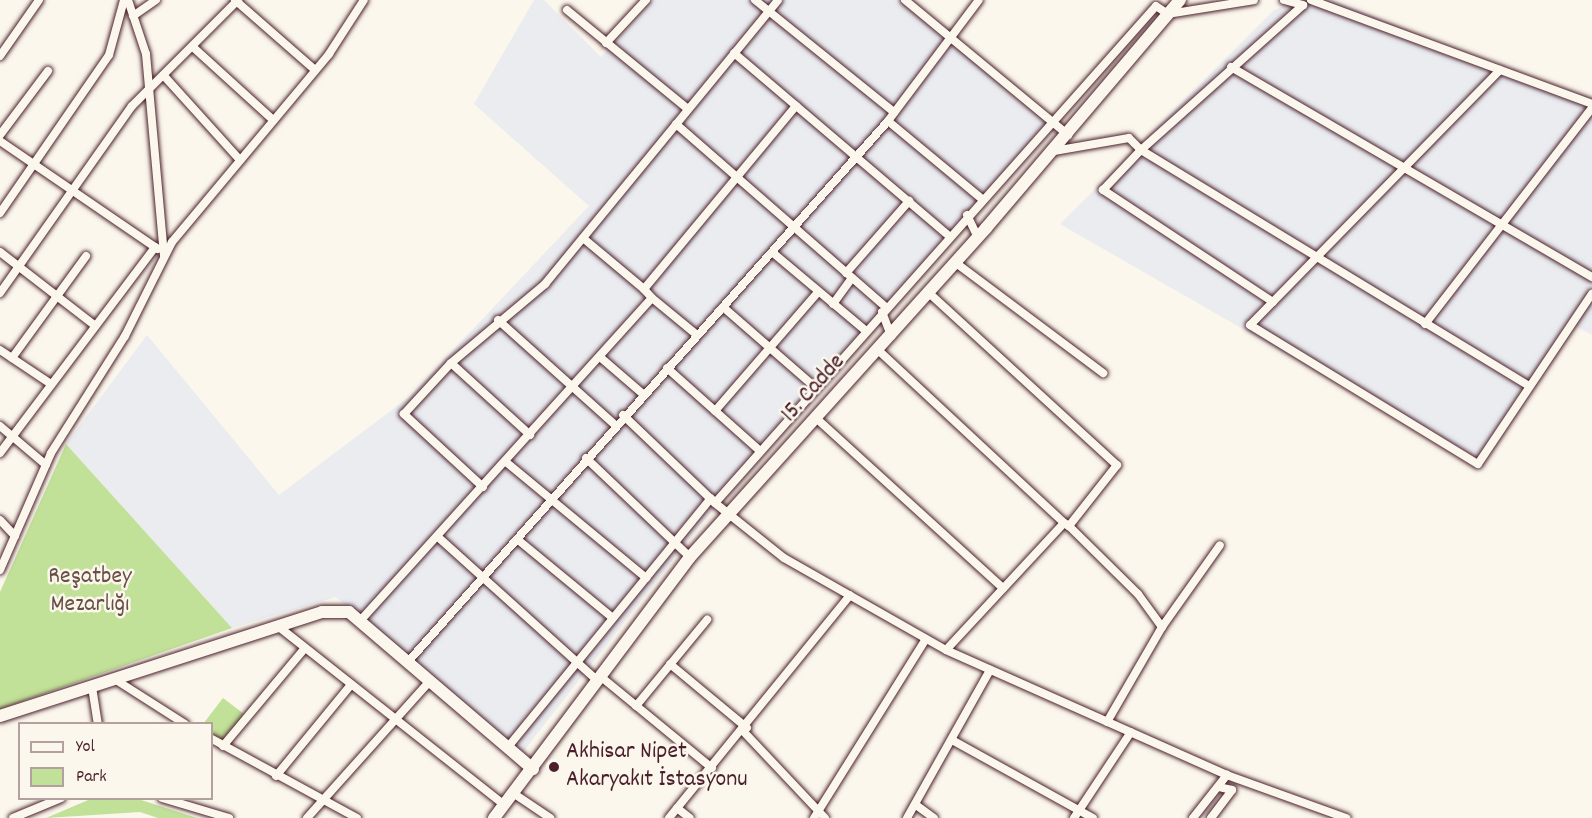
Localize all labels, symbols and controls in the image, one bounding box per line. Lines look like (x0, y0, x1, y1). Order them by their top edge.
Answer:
street label: 15. Cadde (776, 349, 852, 429)
park label: Reşatbey Mezarlığı (48, 564, 132, 620)
legend (18, 722, 213, 800)
text: Yol (76, 735, 95, 760)
place label: Akhisar Nipet Akaryakıt İstasyonu (566, 739, 748, 795)
marker: Akhisar Nipet Akaryakıt İstasyonu (547, 760, 561, 774)
text: Park (76, 765, 107, 790)

